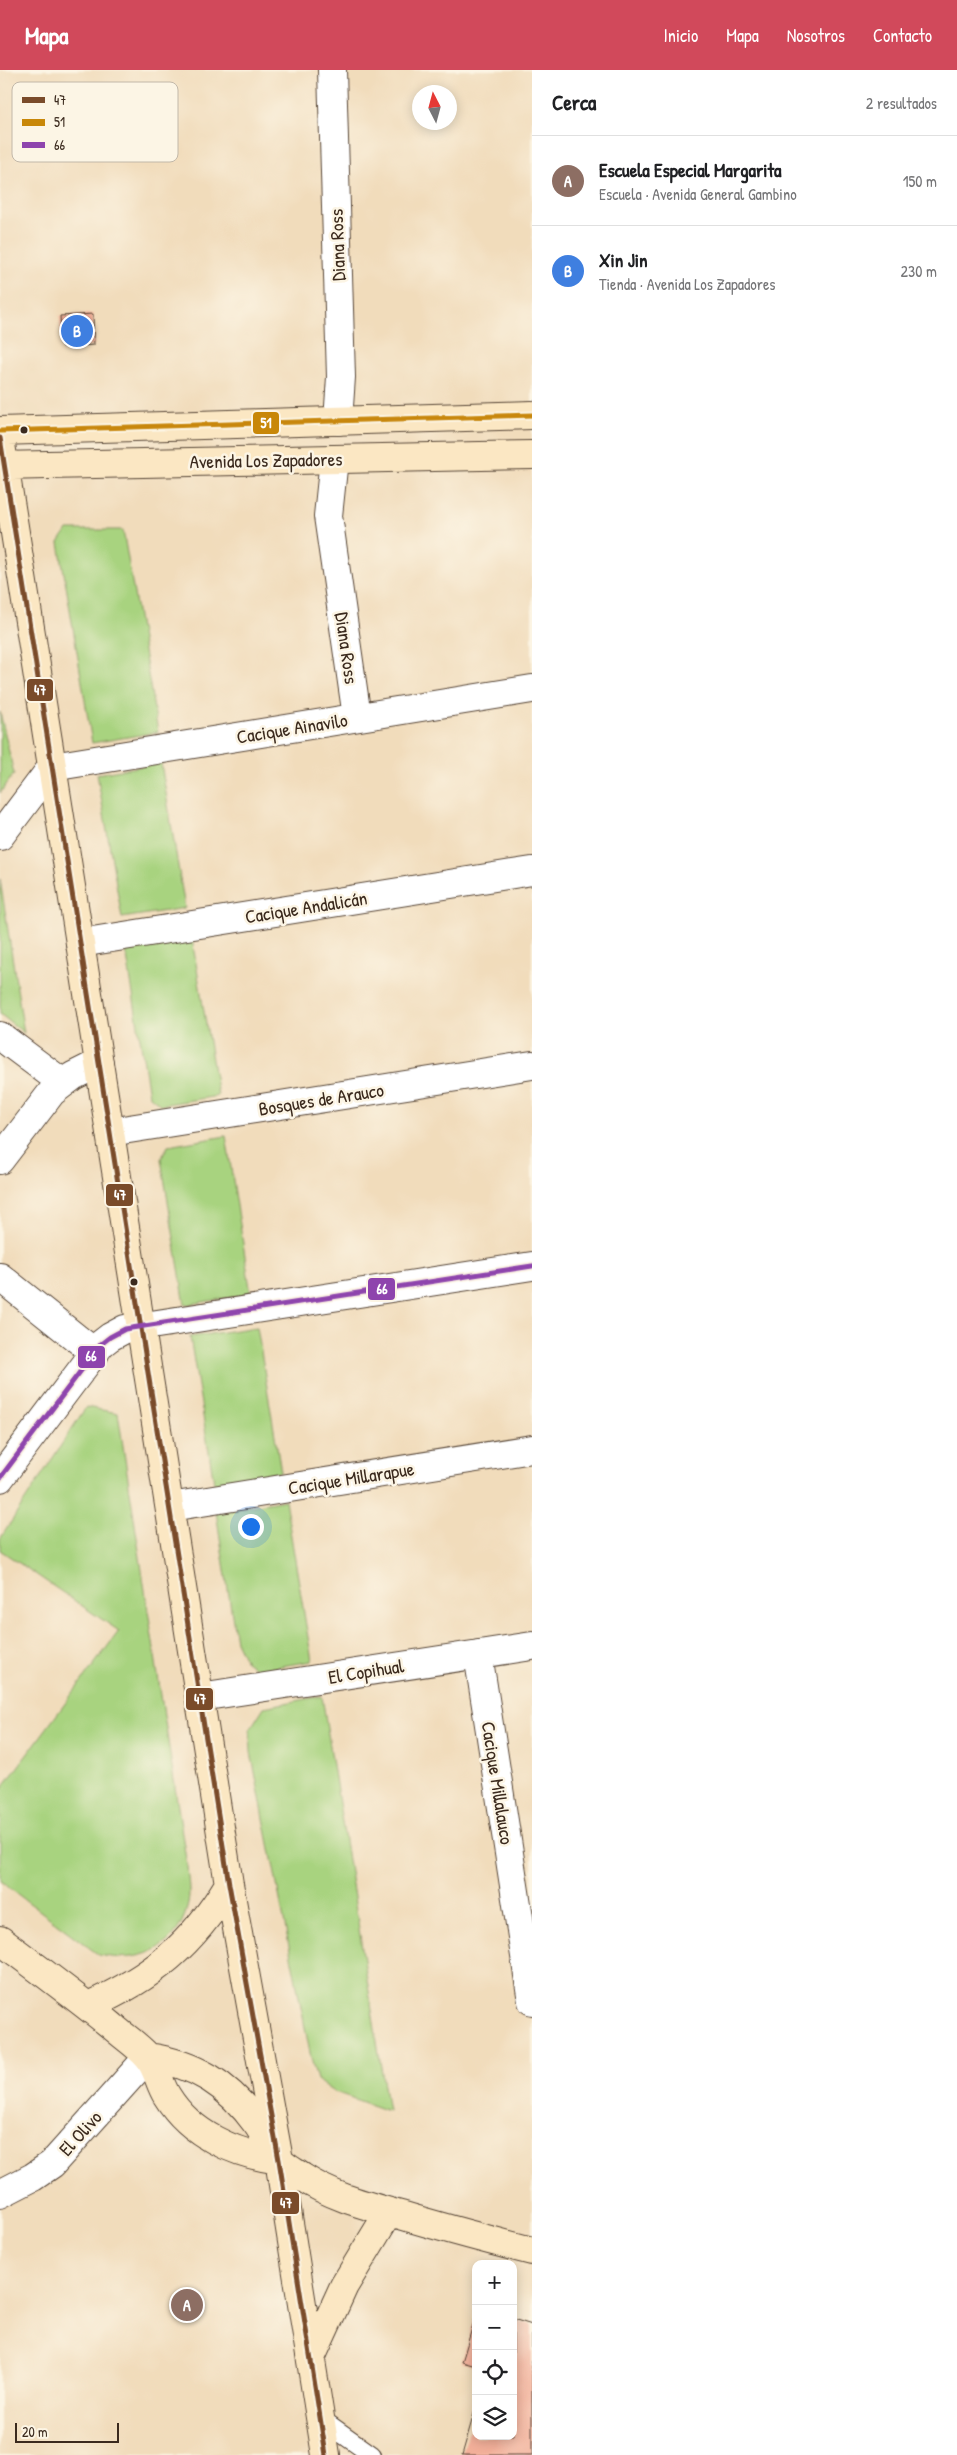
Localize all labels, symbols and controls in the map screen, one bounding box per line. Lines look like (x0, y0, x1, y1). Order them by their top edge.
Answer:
text: Mapa (25, 19, 68, 51)
text: Inicio (664, 23, 698, 48)
text: Mapa (726, 23, 759, 48)
text: Nosotros (787, 23, 845, 48)
text: Contacto (873, 23, 932, 48)
legend (12, 82, 178, 162)
north arrow (412, 85, 457, 130)
text: Cerca (552, 88, 596, 117)
text: 47 (54, 90, 66, 109)
text: 2 resultados (866, 92, 937, 114)
text: 51 (54, 112, 65, 131)
text: 66 (54, 135, 66, 154)
text: Escuela Especial Margarita (599, 157, 782, 183)
text: A (564, 170, 572, 192)
text: 150 m (903, 170, 937, 192)
text: Escuela · Avenida General Gambino (599, 183, 797, 205)
street label: Diana Ross (323, 209, 351, 281)
text: Xin Jin (599, 247, 648, 273)
text: B (564, 260, 572, 282)
text: 230 m (901, 260, 937, 282)
text: Tienda · Avenida Los Zapadores (599, 273, 775, 295)
pin: B (61, 312, 93, 350)
line badge: 51 (252, 411, 280, 435)
text: 51 (260, 413, 272, 432)
unlabelled marker (19, 425, 29, 435)
street label: Avenida Los Zapadores (189, 446, 343, 474)
street label: Diana Ross (329, 611, 365, 685)
line badge: 47 (26, 678, 54, 702)
text: 47 (34, 680, 46, 699)
street label: Cacique Ainavilo (235, 706, 350, 750)
street label: Cacique Andalicán (243, 885, 369, 929)
street label: Bosques de Arauco (257, 1076, 386, 1122)
line badge: 47 (105, 1183, 134, 1207)
text: 47 (114, 1185, 126, 1204)
unlabelled marker (129, 1277, 139, 1287)
line badge: 66 (367, 1277, 396, 1301)
text: 66 (376, 1279, 388, 1298)
line badge: 66 (77, 1345, 106, 1369)
text: 66 (85, 1346, 97, 1365)
street label: Cacique Millarapue (286, 1455, 416, 1501)
your location (238, 1514, 264, 1540)
street label: El Copihual (326, 1652, 407, 1690)
line badge: 47 (185, 1687, 214, 1711)
text: 47 (194, 1689, 206, 1708)
street label: Cacique Millalauco (475, 1720, 521, 1847)
street label: El Olivo (53, 2104, 108, 2161)
line badge: 47 (271, 2191, 300, 2215)
text: 47 (280, 2193, 292, 2212)
map controls (472, 2260, 517, 2440)
button: + (472, 2260, 517, 2305)
pin: A (171, 2286, 203, 2324)
button: − (472, 2305, 517, 2350)
button: locate (472, 2350, 517, 2395)
button: layers (472, 2395, 517, 2440)
scale bar (15, 2420, 119, 2443)
text: 20 m (22, 2422, 48, 2441)

